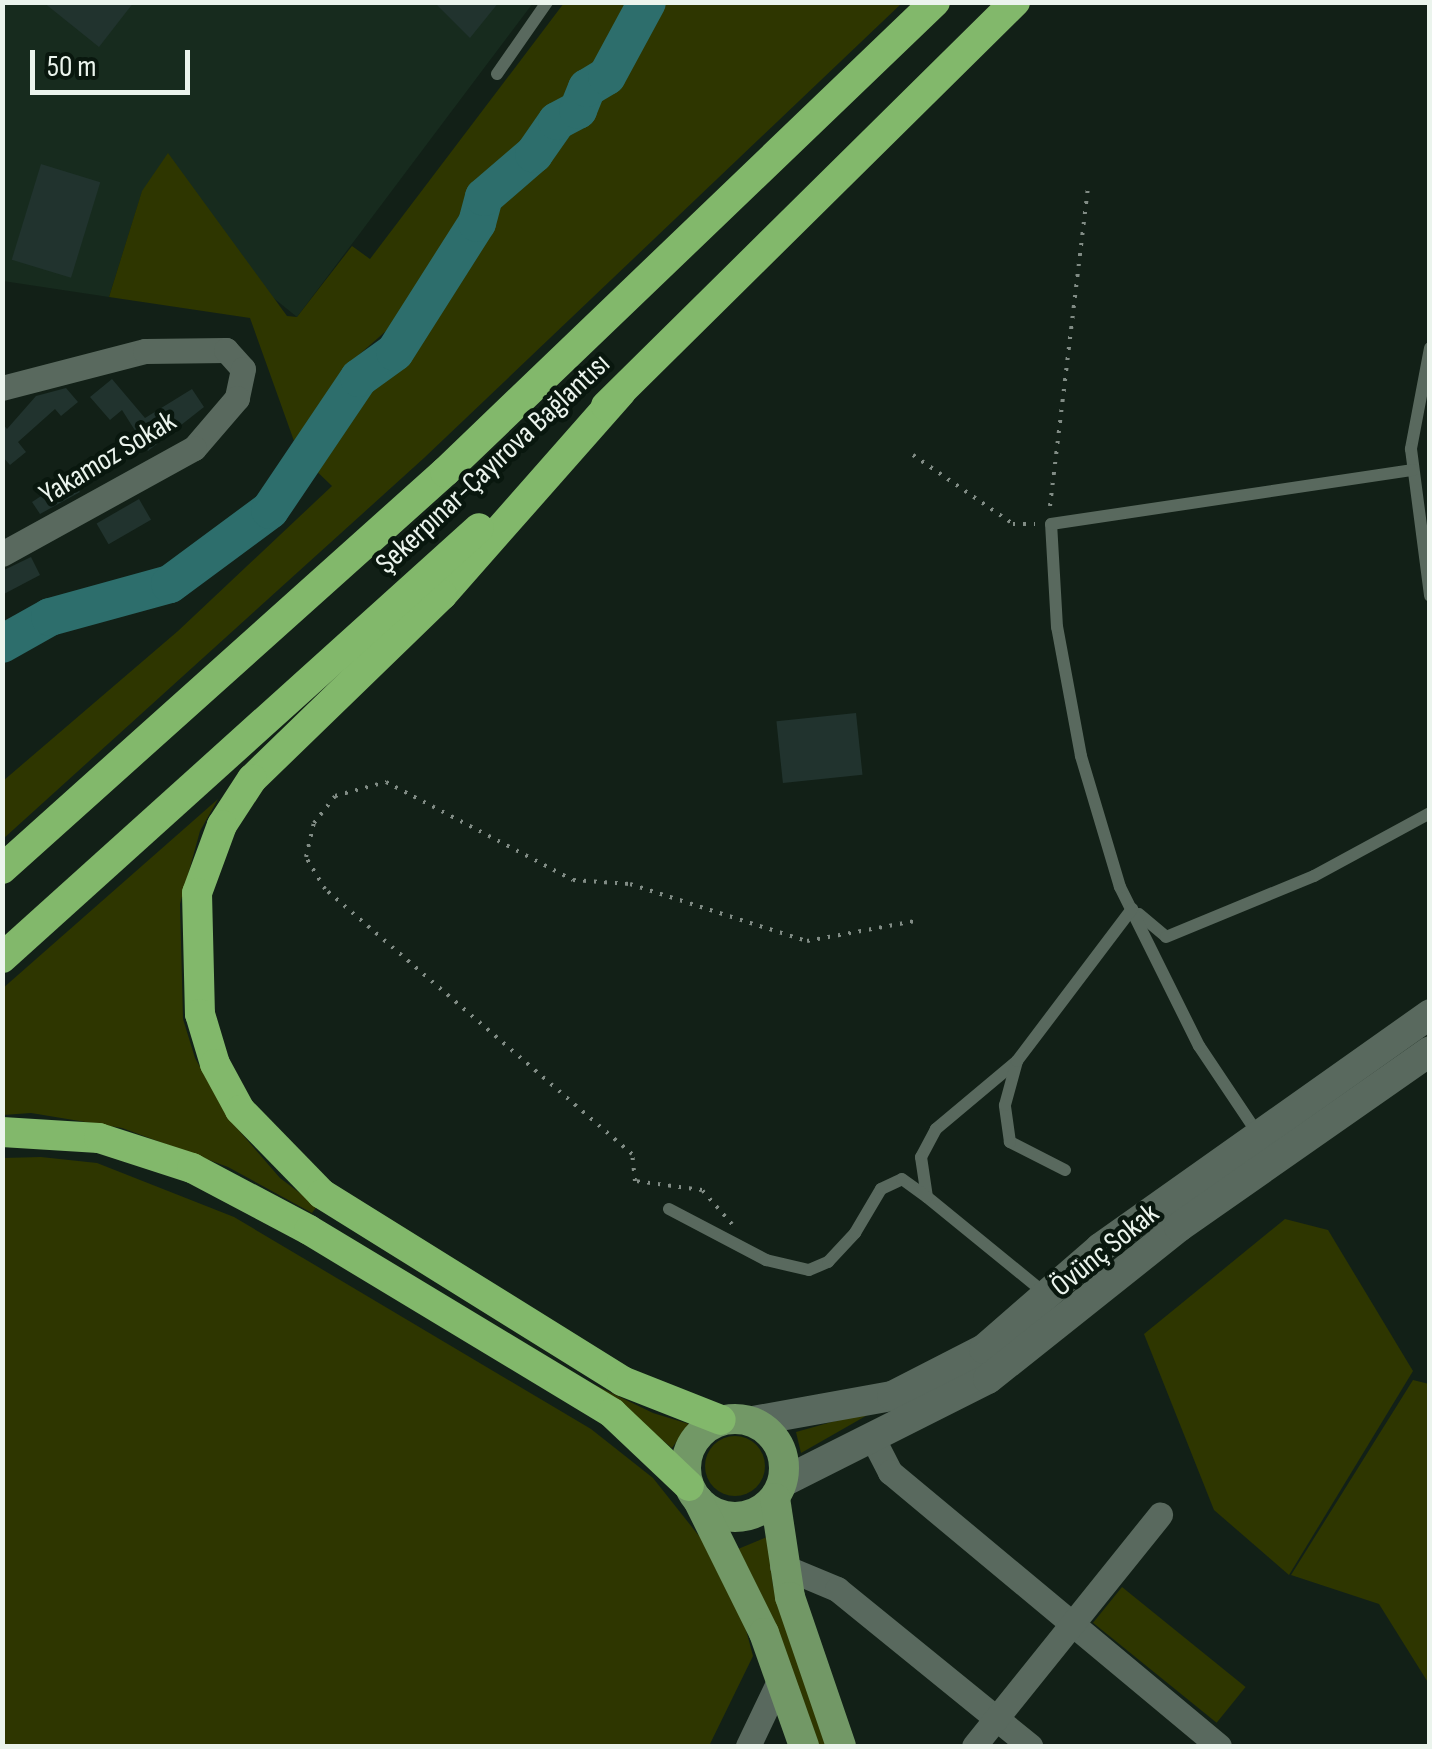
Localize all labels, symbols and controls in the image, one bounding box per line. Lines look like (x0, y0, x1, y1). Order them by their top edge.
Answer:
scale bar (35, 30, 195, 92)
text: 50 m (47, 49, 96, 85)
street label: Şekerpınar-Çayırova Bağlantısı (368, 346, 618, 582)
street label: Yakamoz Sokak (33, 403, 183, 513)
street label: Övünç Sokak (1044, 1196, 1166, 1304)

